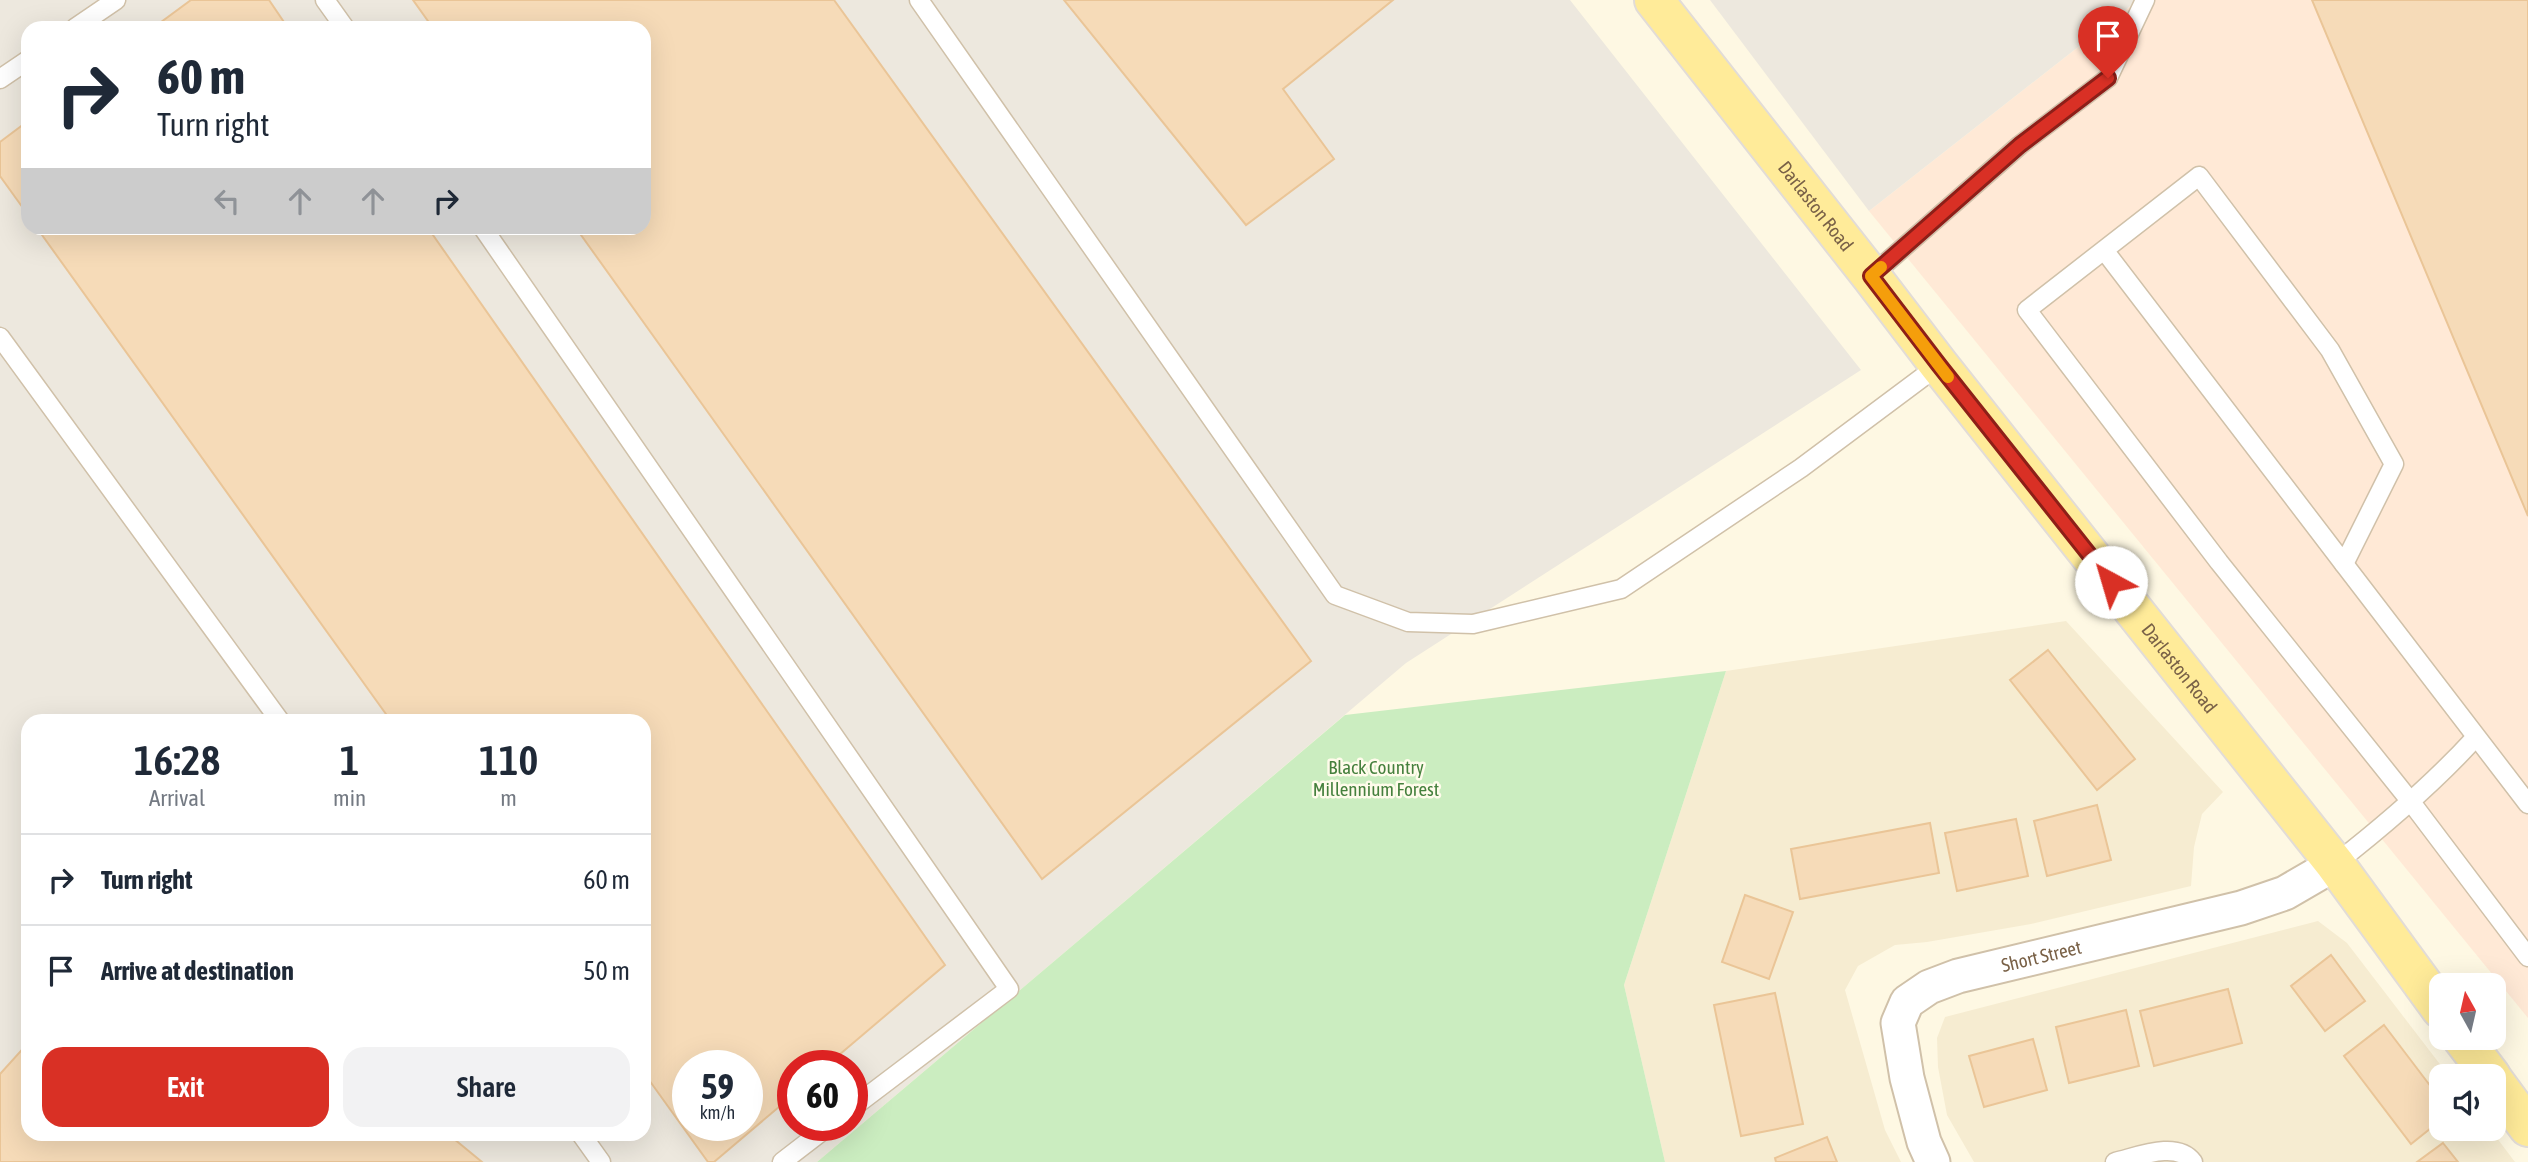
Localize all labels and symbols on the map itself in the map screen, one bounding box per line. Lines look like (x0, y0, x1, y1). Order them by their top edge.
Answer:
pin (2078, 6, 2138, 78)
street label: Darlaston Road (1774, 157, 1858, 255)
position arrow (2074, 545, 2148, 619)
street label: Darlaston Road (2137, 619, 2222, 717)
park label: Black Country Millennium Forest (1313, 756, 1439, 800)
street label: Short Street (1999, 936, 2083, 976)
north arrow (2429, 973, 2506, 1050)
speed limit sign: 60 (777, 1050, 868, 1141)

